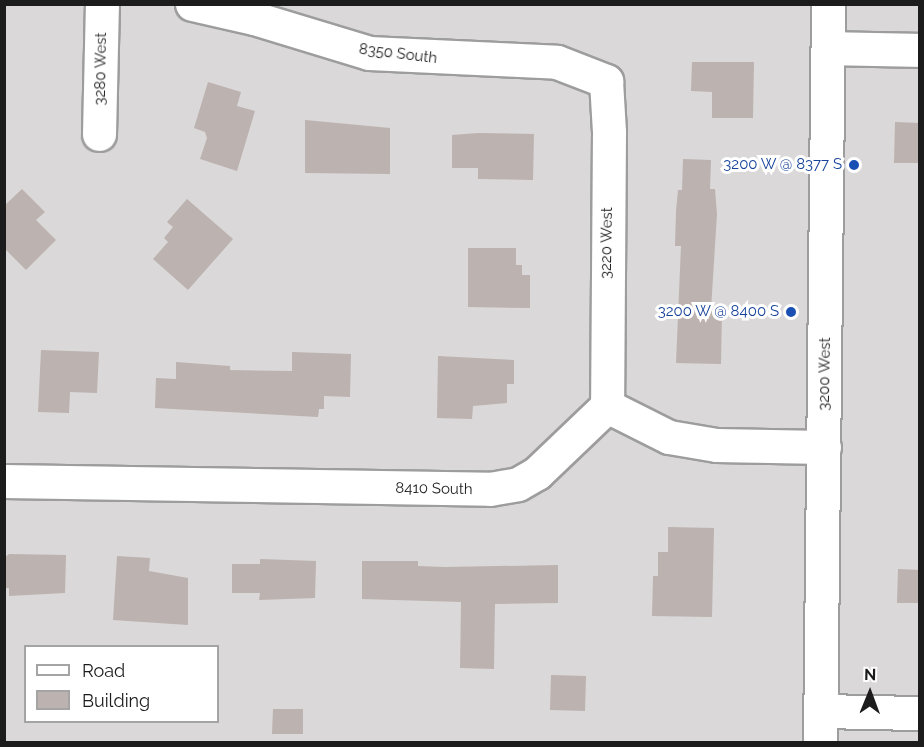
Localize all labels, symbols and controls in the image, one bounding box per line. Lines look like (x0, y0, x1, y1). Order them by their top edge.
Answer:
street label: 3280 West (91, 32, 111, 106)
street label: 8350 South (358, 40, 438, 68)
place label: 3200 W @ 8377 S (722, 156, 842, 174)
marker: 3200 W @ 8377 S (847, 158, 861, 172)
street label: 3220 West (597, 207, 617, 279)
place label: 3200 W @ 8400 S (657, 303, 779, 321)
marker: 3200 W @ 8400 S (784, 305, 798, 319)
street label: 3200 West (815, 337, 835, 411)
street label: 8410 South (395, 479, 473, 499)
legend (24, 645, 219, 723)
text: Road (82, 660, 125, 681)
north arrow (840, 663, 900, 723)
text: N (864, 665, 877, 684)
text: Building (82, 690, 150, 711)

